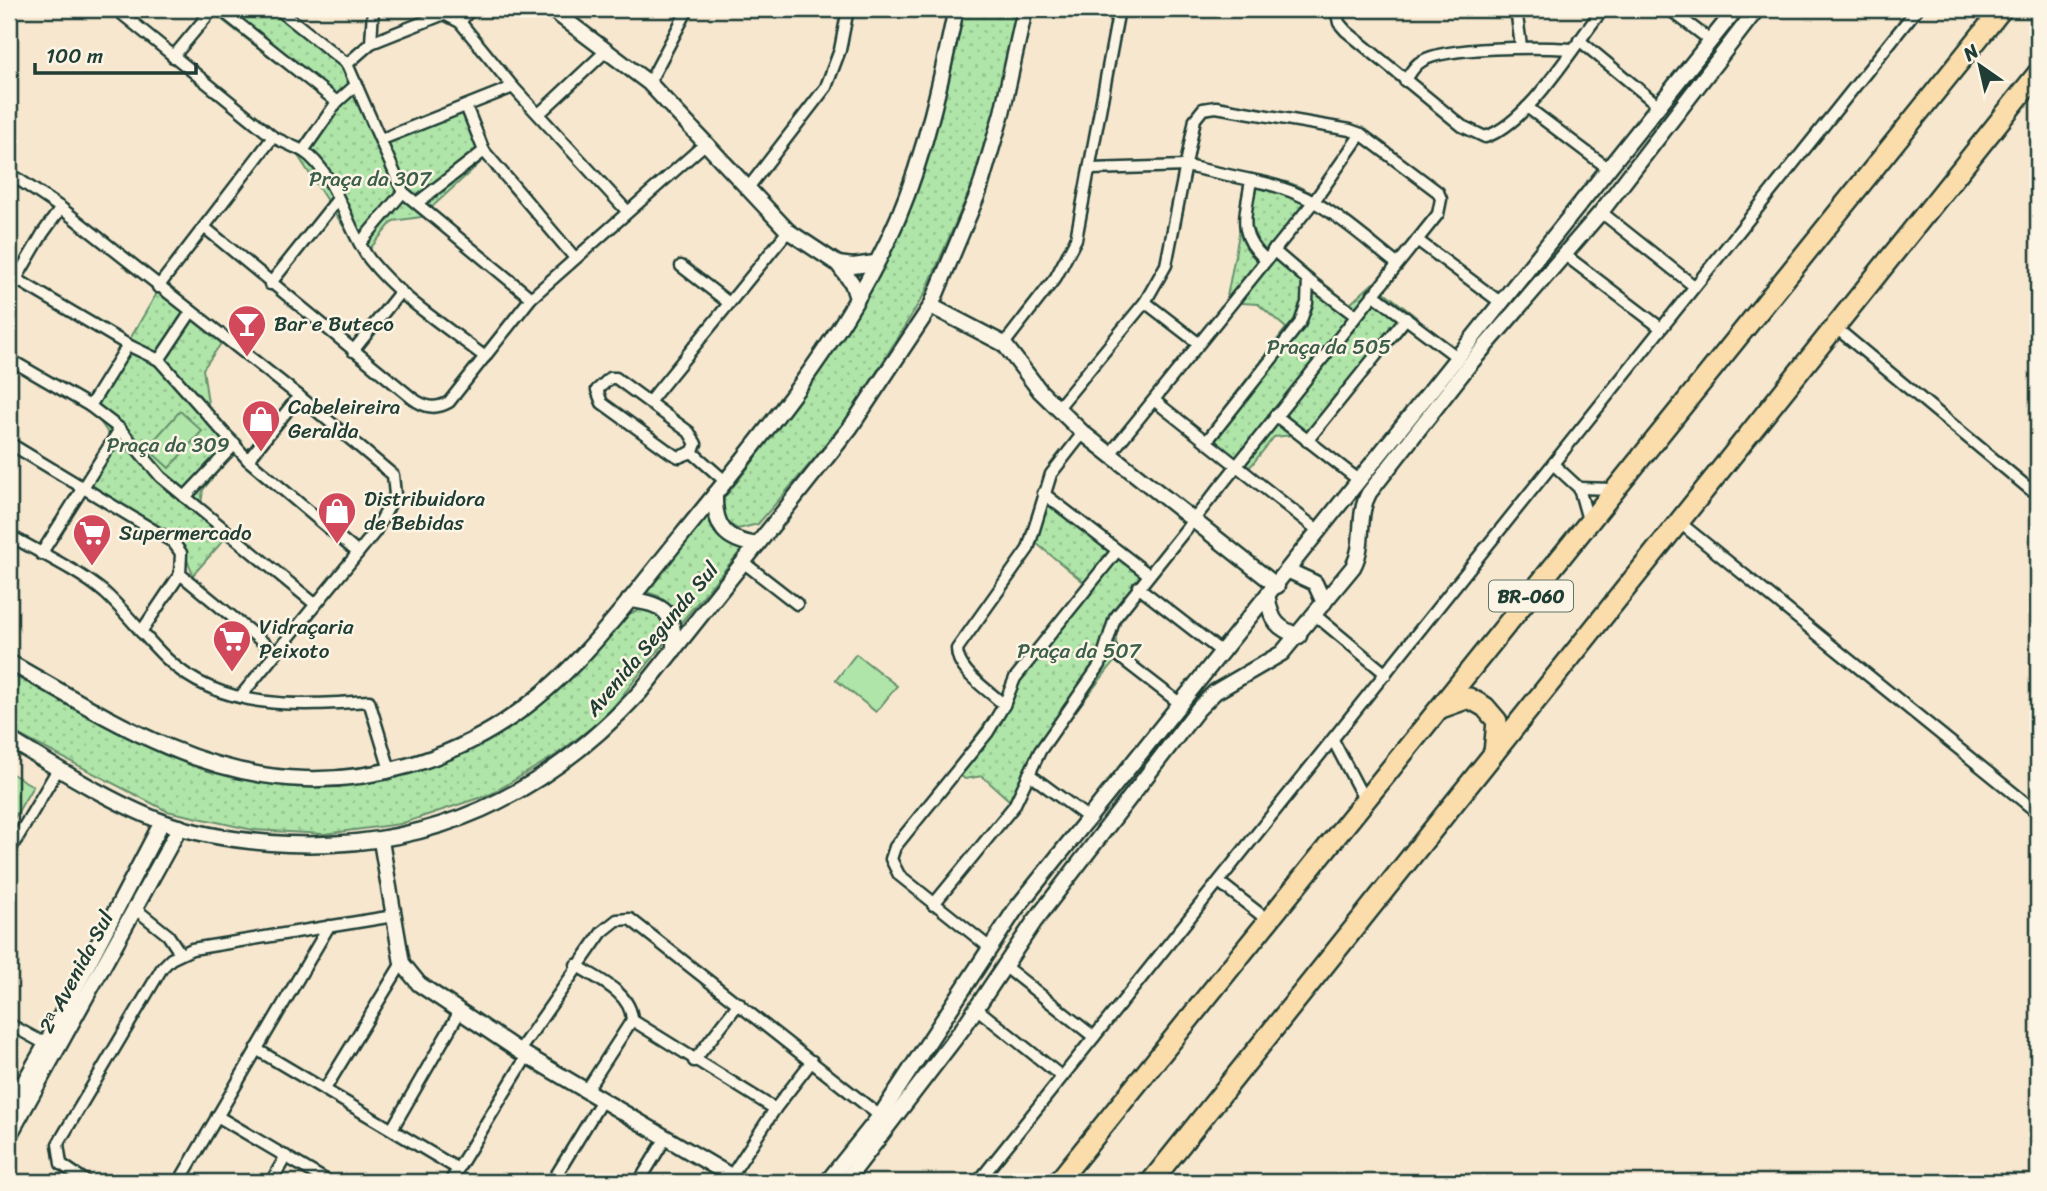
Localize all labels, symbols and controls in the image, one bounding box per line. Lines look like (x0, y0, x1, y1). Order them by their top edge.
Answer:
scale bar (35, 32, 196, 76)
north arrow (1946, 32, 2016, 102)
text: N (1955, 34, 1986, 70)
text: 100 m (46, 37, 103, 75)
park label: Praça da 307 (309, 160, 433, 198)
bar icon: Bar e Buteco (226, 303, 268, 358)
place label: Bar e Buteco (274, 305, 394, 343)
park label: Praça da 505 (1267, 328, 1391, 366)
place label: Cabeleireira Geralda (288, 388, 401, 450)
shop icon: Cabeleireira Geralda (240, 398, 282, 453)
park label: Praça da 309 (106, 426, 230, 464)
place label: Distribuidora de Bebidas (364, 480, 486, 542)
shop icon: Distribuidora de Bebidas (316, 490, 358, 545)
supermarket icon: Supermercado (71, 512, 113, 567)
place label: Supermercado (119, 514, 252, 552)
street label: Avenida Segunda Sul (575, 552, 729, 726)
road number: BR-060 (1489, 580, 1573, 611)
place label: Vidraçaria Peixoto (259, 608, 354, 670)
supermarket icon: Vidraçaria Peixoto (211, 618, 253, 673)
park label: Praça da 507 (1017, 632, 1143, 670)
street label: 2ᵃ Avenida Sul (28, 903, 125, 1040)

